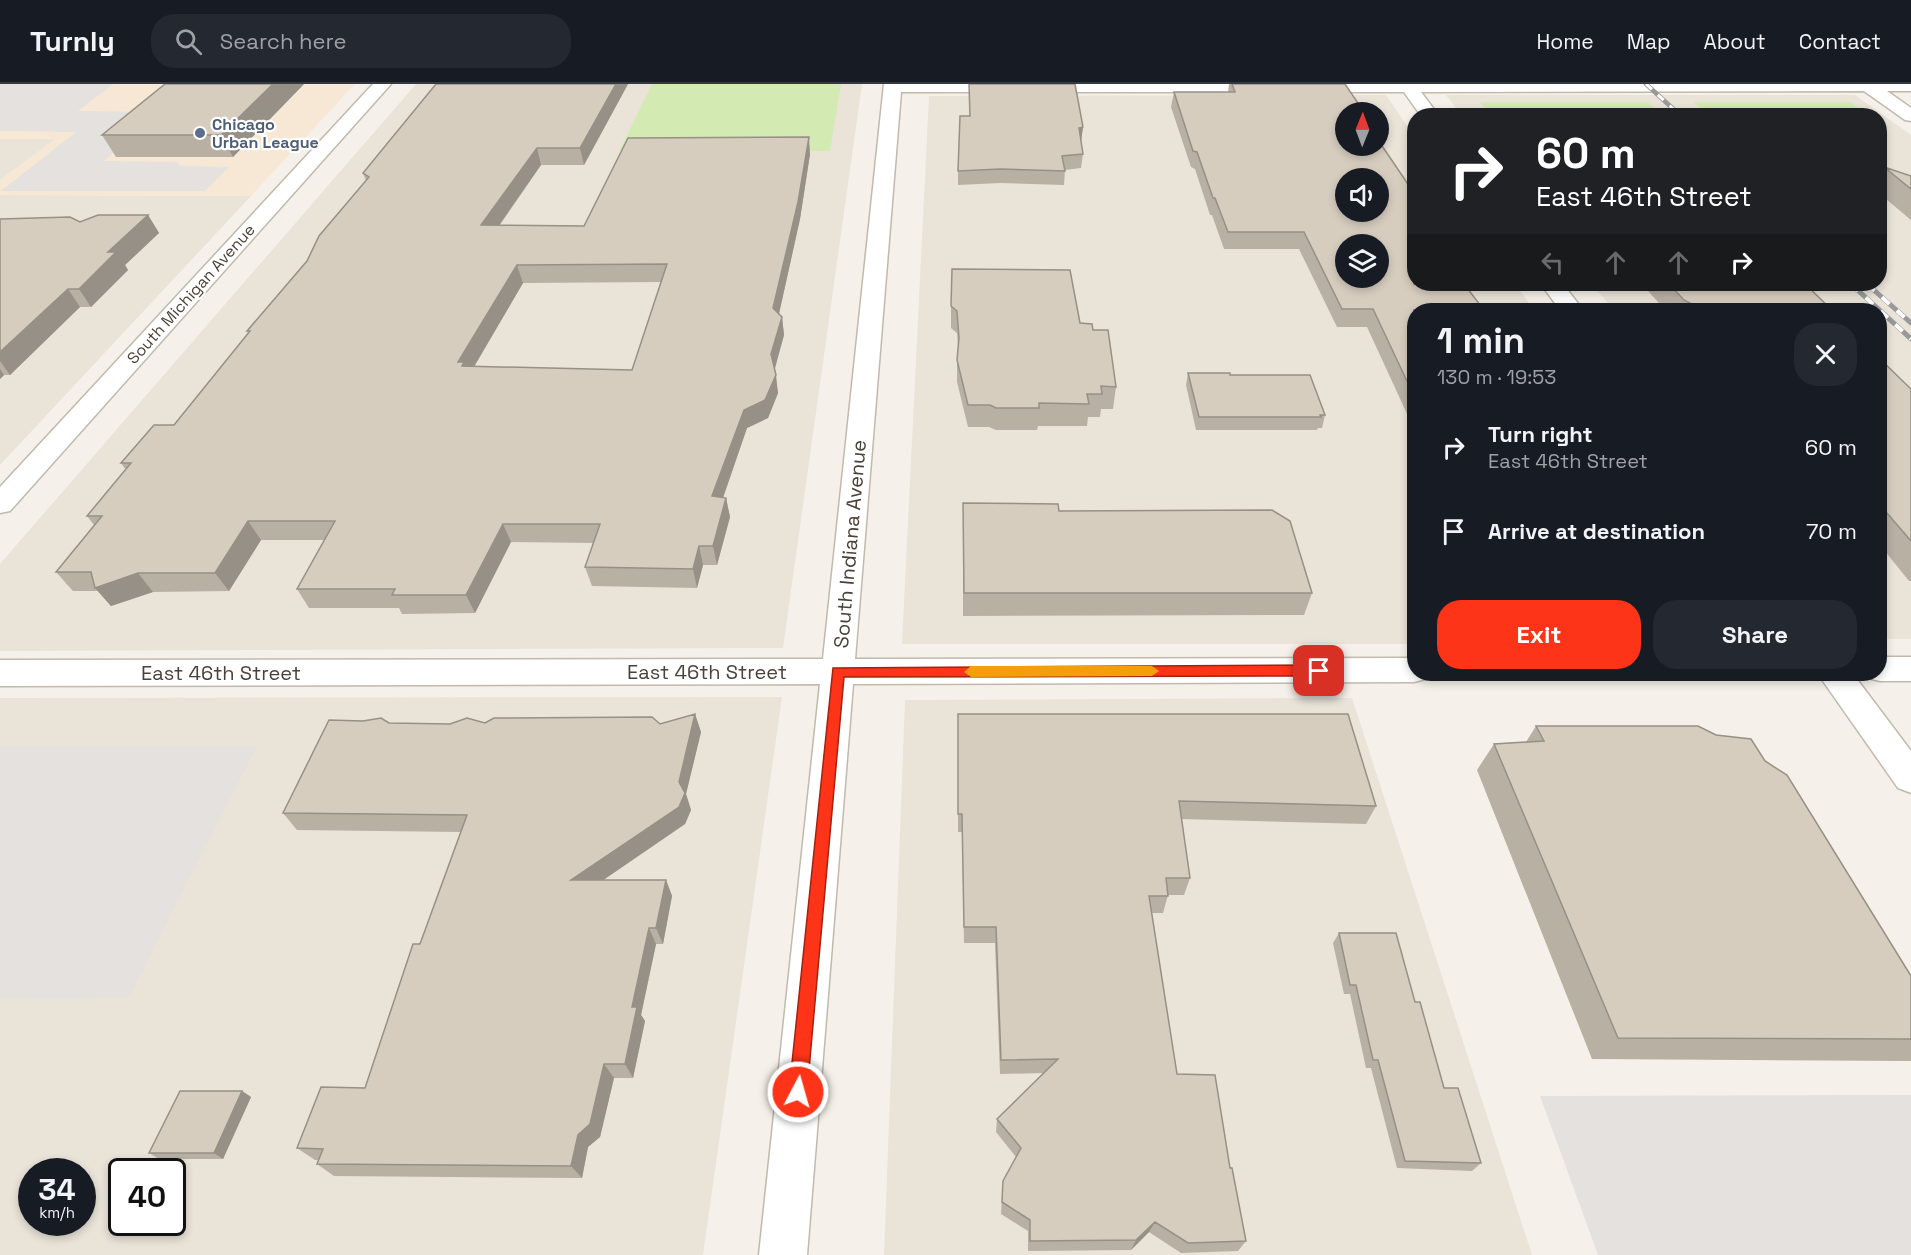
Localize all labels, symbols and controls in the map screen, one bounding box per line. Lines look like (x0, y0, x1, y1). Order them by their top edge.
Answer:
search box (151, 14, 571, 68)
text: Turnly (30, 23, 115, 59)
icon: search (172, 25, 205, 58)
text: Search here (220, 27, 347, 55)
text: Home (1536, 28, 1594, 55)
text: Map (1627, 28, 1671, 55)
text: About (1704, 28, 1766, 55)
text: Contact (1799, 28, 1881, 55)
north arrow (1335, 102, 1389, 156)
map controls (1335, 102, 1389, 288)
place label: Chicago Urban League (212, 114, 319, 153)
marker: Chicago Urban League (193, 126, 207, 140)
text: 60 m (1536, 127, 1636, 180)
icon: right (1437, 132, 1515, 210)
button: sound (1335, 168, 1389, 222)
text: East 46th Street (1536, 179, 1752, 214)
street label: South Michigan Avenue (122, 220, 260, 368)
button: layers (1335, 234, 1389, 288)
icon: left (1536, 246, 1569, 279)
icon: ahead (1599, 246, 1632, 279)
icon: ahead (1662, 246, 1695, 279)
icon: right (1725, 246, 1758, 279)
text: 1 min (1437, 318, 1525, 364)
button: close (1794, 323, 1857, 386)
text: 130 m · 19:53 (1437, 364, 1556, 390)
text: Turn right (1488, 420, 1593, 448)
icon: right (1437, 431, 1470, 464)
text: 60 m (1805, 433, 1857, 461)
street label: South Indiana Avenue (828, 439, 872, 649)
text: East 46th Street (1488, 448, 1648, 474)
icon: arrive (1437, 515, 1470, 548)
text: Arrive at destination (1488, 517, 1705, 545)
text: 70 m (1806, 517, 1857, 545)
button: Exit (1437, 600, 1641, 669)
button: Share (1653, 600, 1857, 669)
pin (1293, 645, 1344, 696)
icon: arrive (1302, 654, 1335, 687)
street label: East 46th Street (627, 659, 787, 685)
street label: East 46th Street (141, 660, 301, 686)
position arrow (766, 1060, 830, 1124)
speed limit sign: 40 (108, 1158, 186, 1236)
text: 34 (38, 1170, 76, 1209)
text: km/h (39, 1203, 75, 1222)

